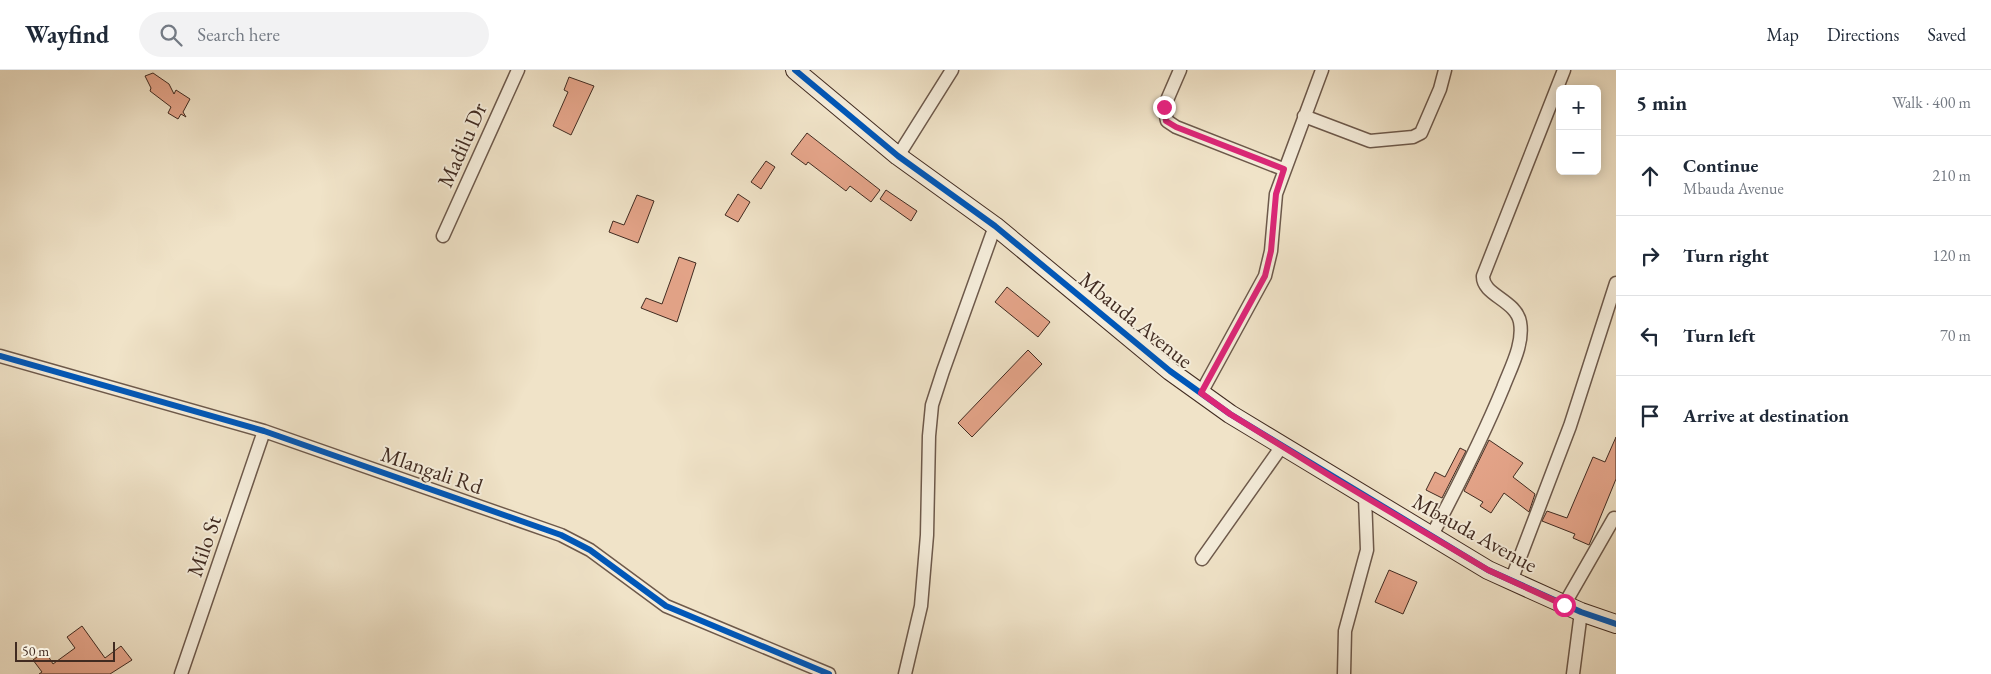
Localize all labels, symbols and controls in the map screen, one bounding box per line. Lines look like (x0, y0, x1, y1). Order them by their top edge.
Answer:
search box (139, 12, 489, 57)
text: Wayfind (25, 19, 109, 50)
icon: search (157, 21, 185, 49)
text: Search here (197, 22, 280, 47)
text: Map (1767, 23, 1799, 46)
text: Directions (1827, 23, 1899, 46)
text: Saved (1927, 23, 1966, 46)
map controls (1556, 85, 1601, 175)
button: + (1556, 85, 1601, 130)
text: 5 min (1636, 89, 1687, 116)
text: Walk · 400 m (1892, 92, 1971, 113)
route end (1153, 96, 1176, 119)
street label: Madilu Dr (430, 97, 494, 192)
button: − (1556, 130, 1601, 175)
text: Continue (1683, 153, 1758, 178)
icon: ahead (1636, 162, 1664, 190)
text: 210 m (1932, 165, 1971, 186)
text: Mbauda Avenue (1683, 178, 1784, 199)
icon: right (1636, 242, 1664, 270)
text: Turn right (1683, 243, 1769, 268)
text: 120 m (1932, 245, 1971, 266)
street label: Mbauda Avenue (1073, 265, 1199, 375)
icon: left (1636, 322, 1664, 350)
text: Turn left (1683, 323, 1755, 348)
text: 70 m (1940, 325, 1971, 346)
icon: arrive (1636, 402, 1664, 430)
text: Arrive at destination (1683, 403, 1849, 428)
street label: Mlangali Rd (377, 439, 488, 501)
street label: Mbauda Avenue (1407, 487, 1543, 579)
street label: Milo St (180, 511, 228, 580)
route start (1553, 594, 1576, 617)
scale bar (15, 639, 115, 662)
text: 50 m (22, 642, 49, 660)

